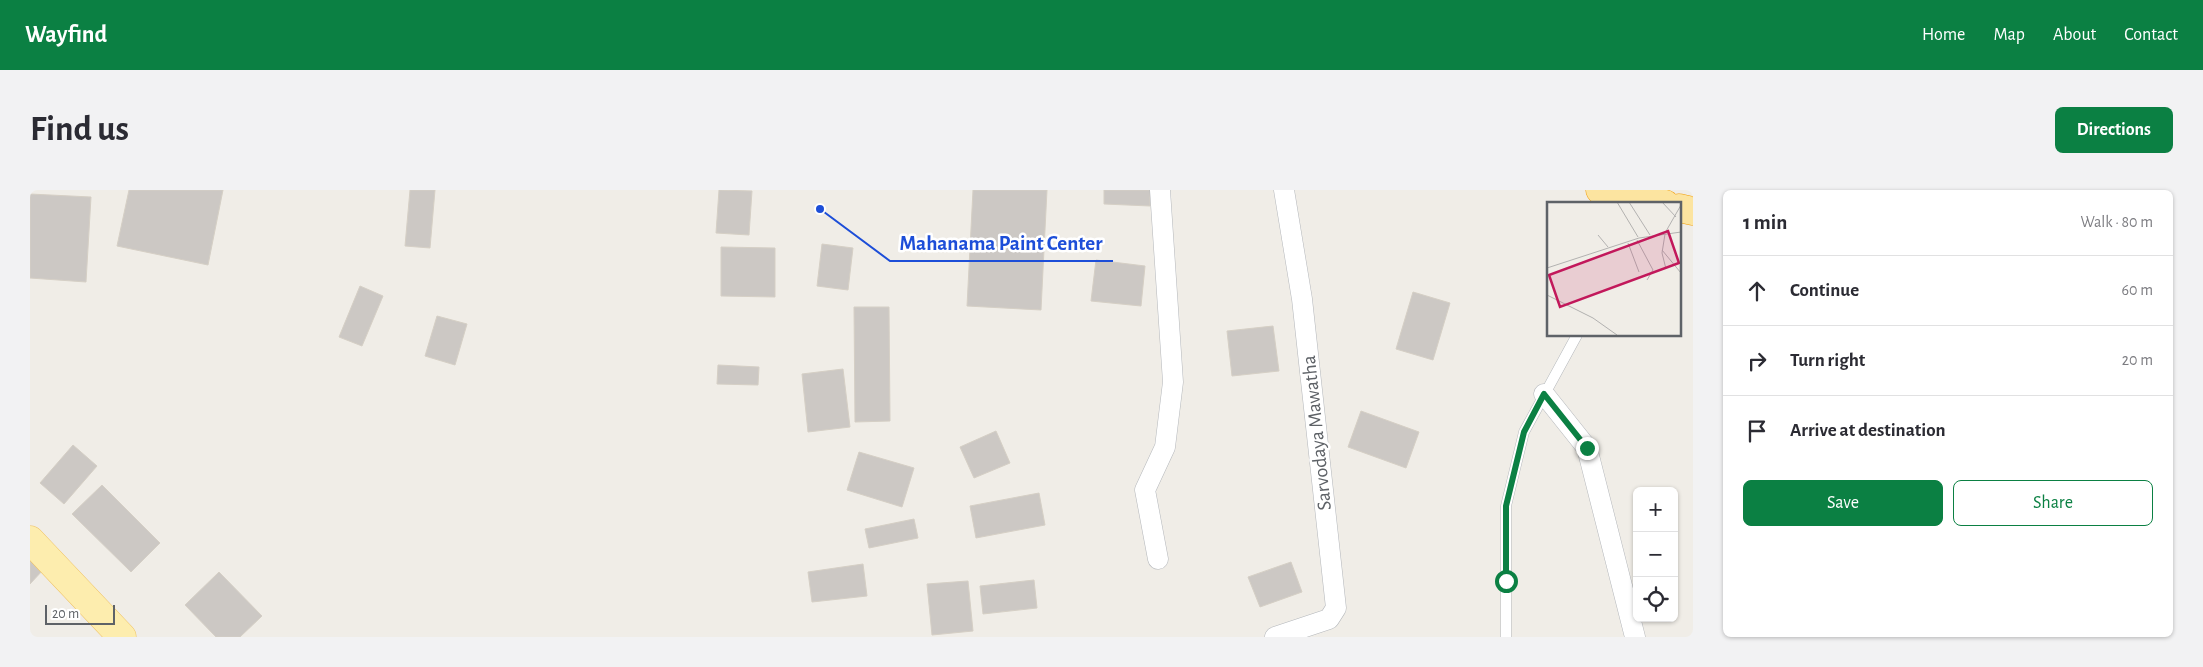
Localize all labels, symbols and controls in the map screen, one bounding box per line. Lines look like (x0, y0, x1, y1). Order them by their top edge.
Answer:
text: Wayfind (25, 23, 107, 47)
text: Home (1922, 26, 1965, 44)
text: Map (1993, 26, 2025, 44)
text: About (2053, 26, 2096, 44)
text: Contact (2124, 26, 2178, 44)
button: Directions (2055, 107, 2173, 153)
text: Find us (30, 112, 129, 147)
inset map (1547, 202, 1680, 336)
text: 1 min (1743, 212, 1787, 233)
text: Walk · 80 m (2081, 214, 2153, 230)
callout: Mahanama Paint Center (890, 225, 1113, 261)
text: Mahanama Paint Center (900, 233, 1103, 254)
icon: ahead (1743, 277, 1771, 305)
text: Continue (1790, 281, 1859, 300)
text: 60 m (2122, 282, 2153, 298)
icon: right (1743, 347, 1771, 375)
text: Turn right (1790, 351, 1865, 370)
text: 20 m (2122, 352, 2153, 368)
street label: Sarvodaya Mawatha (1299, 354, 1335, 511)
icon: arrive (1743, 417, 1771, 445)
text: Arrive at destination (1790, 421, 1946, 440)
route end (1576, 437, 1599, 460)
button: Save (1743, 480, 1943, 526)
button: Share (1953, 480, 2153, 526)
map controls (1633, 487, 1678, 622)
button: + (1633, 487, 1678, 532)
button: − (1633, 532, 1678, 577)
route start (1495, 570, 1518, 593)
button: locate (1633, 577, 1678, 622)
scale bar (45, 602, 115, 625)
text: 20 m (52, 607, 79, 621)

